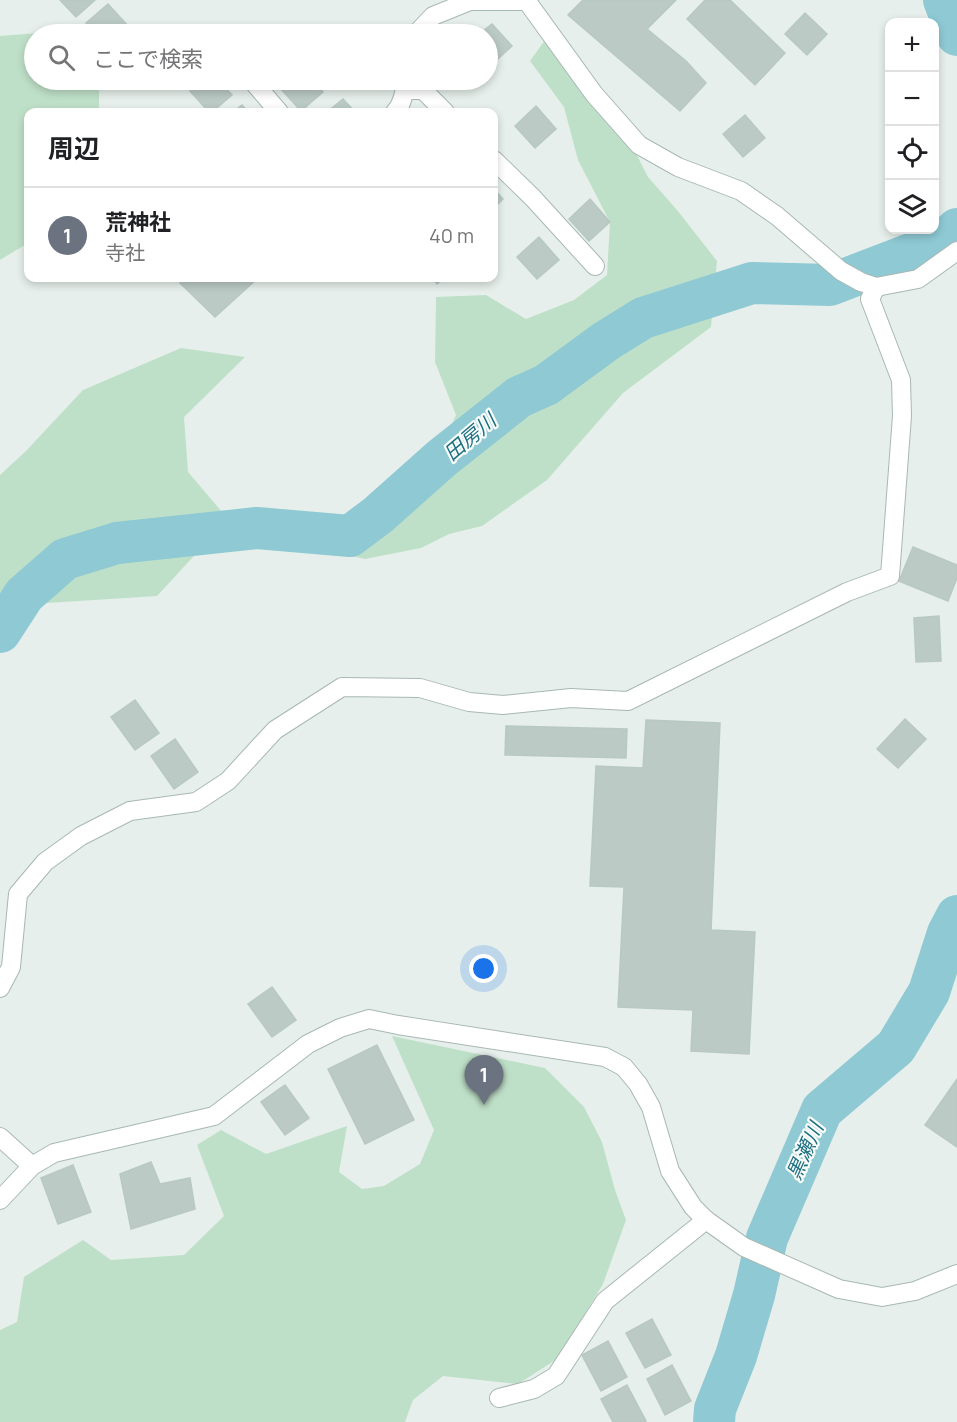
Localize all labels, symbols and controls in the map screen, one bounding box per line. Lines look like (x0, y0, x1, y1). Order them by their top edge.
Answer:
map controls (885, 18, 939, 234)
button: + (885, 18, 939, 72)
search box (24, 24, 498, 90)
icon: search (45, 41, 78, 74)
text: ここで検索 (93, 44, 203, 74)
button: − (885, 72, 939, 126)
button: locate (885, 126, 939, 180)
text: 周辺 (48, 130, 100, 166)
button: layers (885, 180, 939, 234)
text: 荒神社 (105, 207, 171, 237)
text: 1 (63, 222, 72, 249)
text: 40 m (429, 222, 474, 249)
text: 寺社 (105, 239, 145, 266)
water label: 田房川 (438, 406, 503, 466)
your location (469, 954, 498, 983)
pin: 1 (464, 1056, 504, 1105)
water label: 黒瀬川 (780, 1116, 830, 1184)

